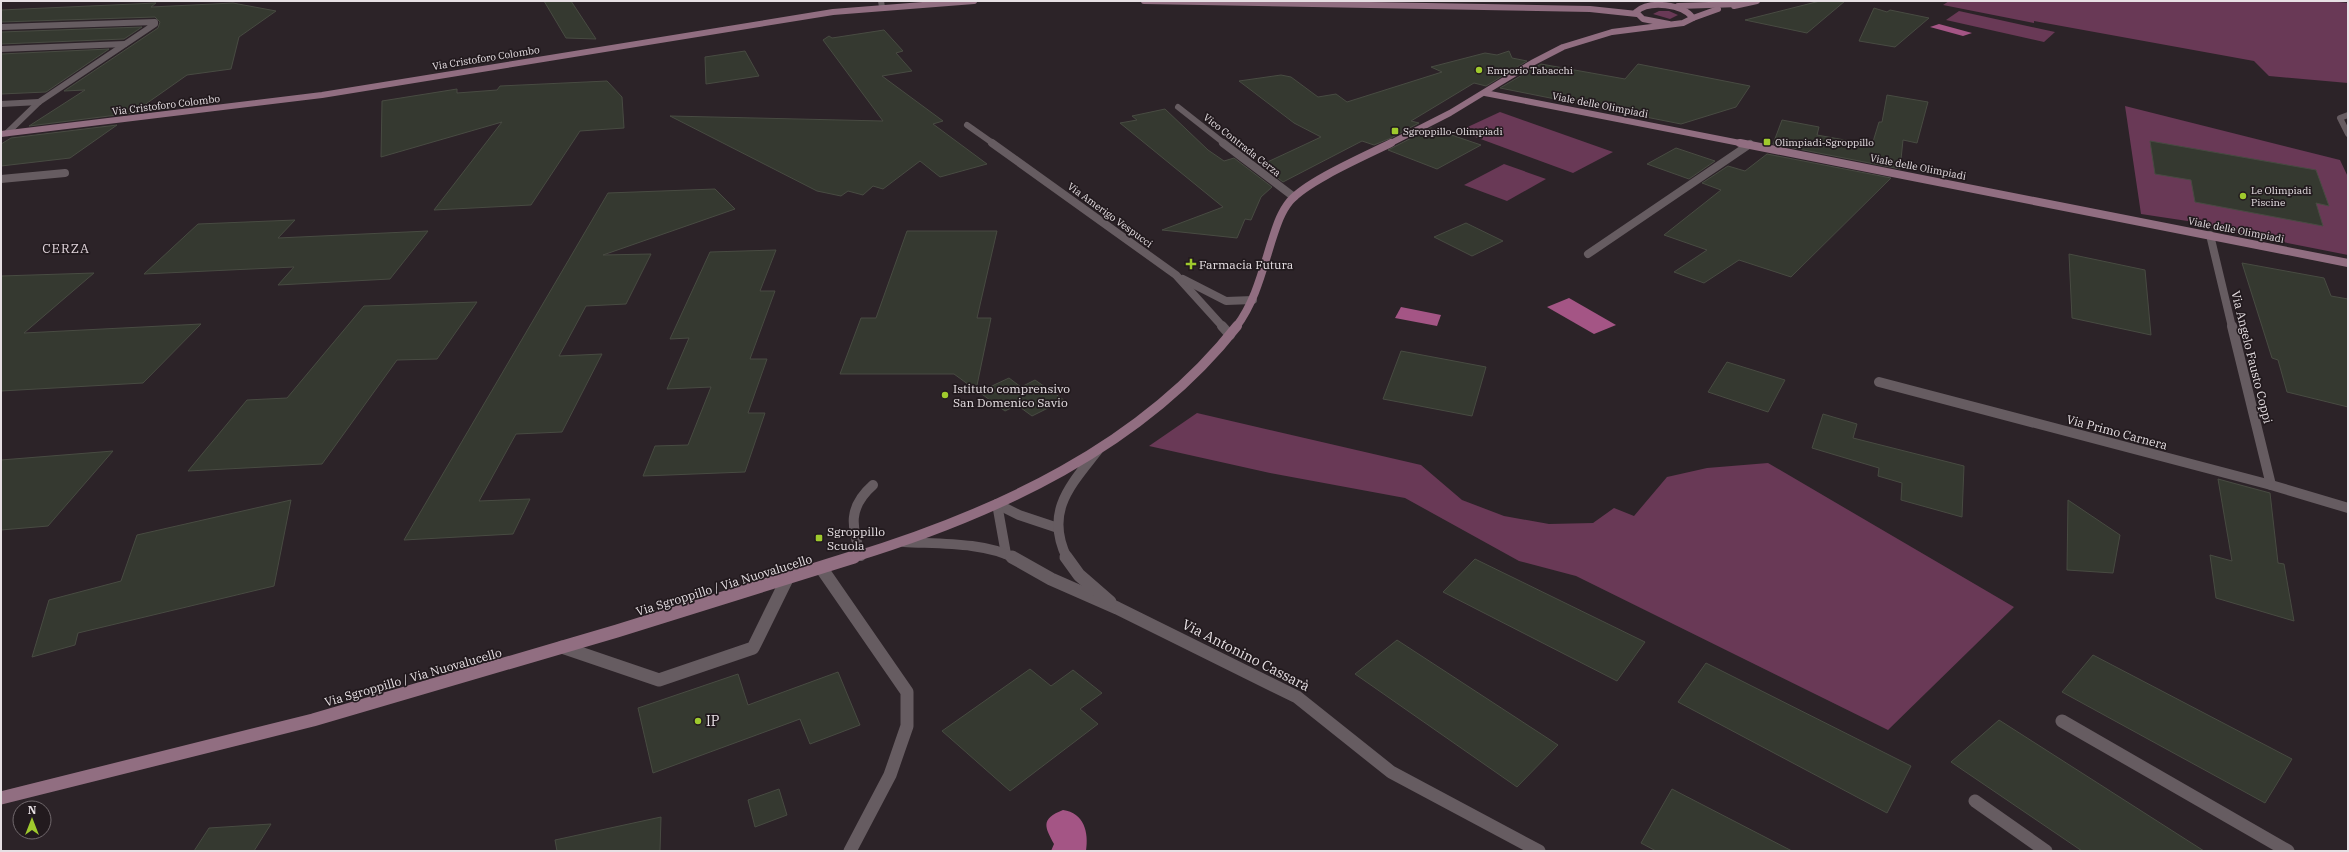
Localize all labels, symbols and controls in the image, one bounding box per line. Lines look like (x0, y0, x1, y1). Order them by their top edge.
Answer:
street label: Via Cristoforo Colombo (431, 43, 541, 73)
place label: Emporio Tabacchi (1487, 64, 1573, 77)
marker: Emporio Tabacchi (1474, 65, 1484, 75)
street label: Viale delle Olimpiadi (1551, 89, 1649, 121)
street label: Via Cristoforo Colombo (111, 92, 221, 118)
street label: Vico Contrada Cerza (1201, 111, 1284, 180)
place label: Sgroppillo-Olimpiadi (1403, 125, 1503, 138)
marker: Sgroppillo-Olimpiadi (1390, 126, 1400, 136)
place label: Olimpiadi-Sgroppillo (1775, 136, 1874, 149)
marker: Olimpiadi-Sgroppillo (1762, 137, 1772, 147)
street label: Viale delle Olimpiadi (1869, 151, 1967, 183)
street label: Via Amerigo Vespucci (1065, 180, 1155, 250)
place label: Le Olimpiadi Piscine (2251, 184, 2311, 209)
marker: Le Olimpiadi Piscine (2238, 191, 2248, 201)
street label: Viale delle Olimpiadi (2187, 214, 2285, 246)
district label: CERZA (42, 240, 90, 257)
place label: Farmacia Futura (1199, 257, 1294, 272)
marker: Farmacia Futura (1186, 259, 1196, 269)
street label: Via Angelo Fausto Coppi (2228, 289, 2276, 425)
place label: Istituto comprensivo San Domenico Savio (953, 381, 1070, 410)
marker: Istituto comprensivo San Domenico Savio (940, 390, 950, 400)
street label: Via Primo Carnera (2065, 411, 2170, 453)
place label: Sgroppillo Scuola (827, 524, 885, 553)
marker: Sgroppillo Scuola (814, 533, 824, 543)
street label: Via Sgroppillo / Via Nuovalucello (634, 551, 814, 619)
street label: Via Antonino Cassarà (1179, 615, 1313, 695)
street label: Via Sgroppillo / Via Nuovalucello (323, 644, 503, 709)
place label: IP (706, 712, 720, 730)
marker: IP (693, 716, 703, 726)
north arrow (12, 800, 52, 840)
text: N (28, 803, 37, 817)

